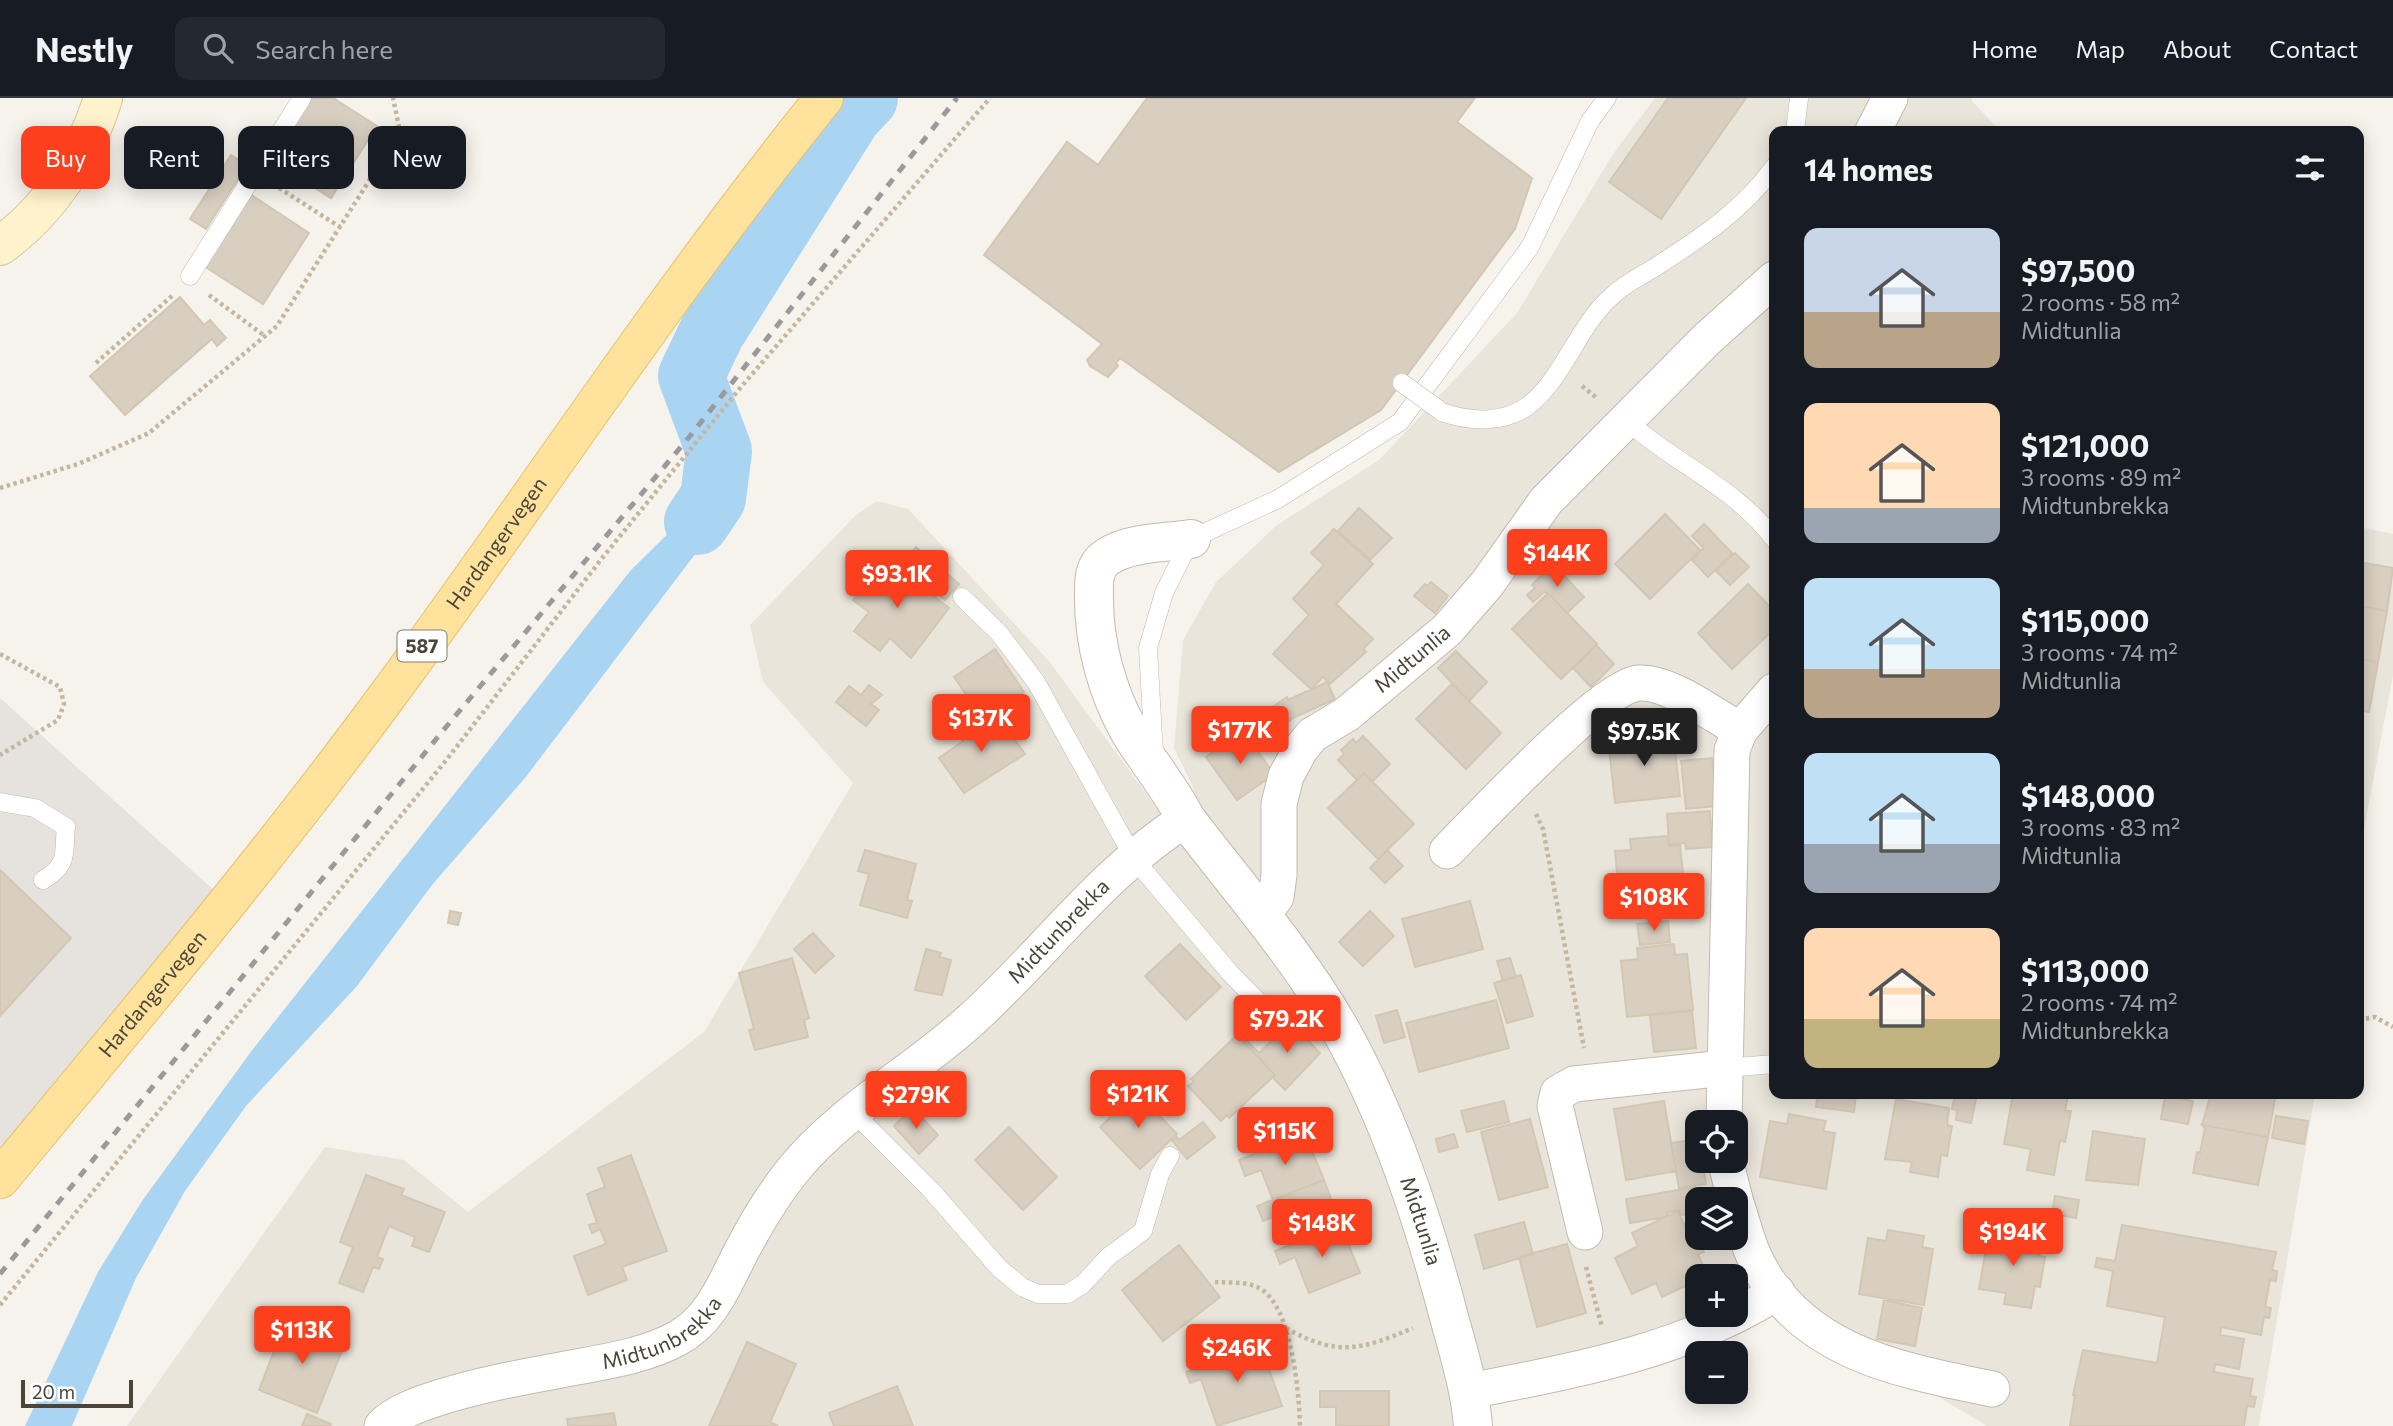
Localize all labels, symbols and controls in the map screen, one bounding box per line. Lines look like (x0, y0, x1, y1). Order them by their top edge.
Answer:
search box (175, 17, 665, 80)
text: Nestly (35, 28, 133, 69)
icon: search (199, 29, 237, 67)
text: Search here (255, 33, 393, 64)
text: Home (1972, 34, 2038, 63)
text: Map (2076, 34, 2125, 63)
text: About (2163, 34, 2231, 63)
text: Contact (2269, 34, 2358, 63)
chip: Buy (21, 126, 110, 189)
chip: Rent (124, 126, 224, 189)
chip: Filters (238, 126, 354, 189)
chip: New (368, 126, 466, 189)
icon: filters (2291, 149, 2329, 187)
text: 14 homes (1804, 150, 1933, 187)
text: $97,500 (2021, 251, 2135, 288)
icon: home (1860, 256, 1944, 340)
text: 2 rooms · 58 m² (2021, 288, 2180, 316)
text: Midtunlia (2021, 316, 2121, 344)
text: $121,000 (2021, 426, 2149, 463)
icon: home (1860, 431, 1944, 515)
text: 3 rooms · 89 m² (2021, 463, 2181, 491)
street label: Hardangervegen (440, 472, 551, 614)
text: Midtunbrekka (2021, 491, 2169, 519)
pin: $144K (1508, 530, 1606, 589)
text: $144K (1523, 538, 1591, 566)
pin: $93.1K (840, 550, 954, 610)
text: $93.1K (861, 559, 933, 587)
text: $115,000 (2021, 601, 2149, 638)
icon: home (1860, 606, 1944, 690)
street label: Midtunlia (1368, 619, 1455, 697)
road number: 587 (398, 631, 446, 662)
text: 3 rooms · 74 m² (2021, 638, 2178, 666)
text: Midtunlia (2021, 666, 2121, 694)
pin: $137K (932, 694, 1030, 754)
text: $137K (948, 703, 1014, 731)
pin: $177K (1191, 706, 1289, 766)
pin: $97.5K (1587, 708, 1701, 768)
text: $177K (1208, 715, 1272, 743)
text: $97.5K (1607, 717, 1681, 745)
text: $148,000 (2021, 776, 2155, 813)
icon: home (1860, 781, 1944, 865)
text: 3 rooms · 83 m² (2021, 813, 2180, 841)
text: Midtunlia (2021, 841, 2121, 869)
street label: Midtunbrekka (1002, 873, 1114, 988)
pin: $108K (1605, 874, 1703, 933)
text: $108K (1619, 882, 1689, 910)
street label: Hardangervegen (93, 925, 211, 1061)
text: $113,000 (2021, 951, 2149, 988)
icon: home (1860, 956, 1944, 1040)
text: 2 rooms · 74 m² (2021, 988, 2177, 1016)
pin: $79.2K (1230, 996, 1344, 1055)
text: $79.2K (1250, 1004, 1324, 1032)
text: Midtunbrekka (2021, 1016, 2169, 1044)
pin: $121K (1089, 1070, 1187, 1130)
pin: $279K (867, 1072, 965, 1131)
text: $121K (1106, 1079, 1170, 1107)
text: $279K (882, 1080, 950, 1108)
pin: $115K (1236, 1108, 1334, 1167)
map controls (1685, 1110, 1748, 1404)
button: locate (1685, 1110, 1748, 1173)
text: $115K (1253, 1116, 1317, 1144)
street label: Midtunlia (1396, 1173, 1448, 1268)
button: layers (1685, 1187, 1748, 1250)
pin: $148K (1273, 1200, 1371, 1259)
text: $148K (1288, 1208, 1356, 1236)
pin: $194K (1964, 1208, 2062, 1268)
text: $194K (1979, 1217, 2047, 1245)
button: + (1685, 1264, 1748, 1327)
street label: Midtunbrekka (599, 1291, 726, 1373)
pin: $113K (253, 1306, 351, 1366)
text: $113K (270, 1315, 334, 1343)
pin: $246K (1188, 1324, 1286, 1384)
text: $246K (1202, 1333, 1272, 1361)
button: − (1685, 1341, 1748, 1404)
scale bar (21, 1377, 133, 1409)
text: 20 m (32, 1380, 75, 1403)

